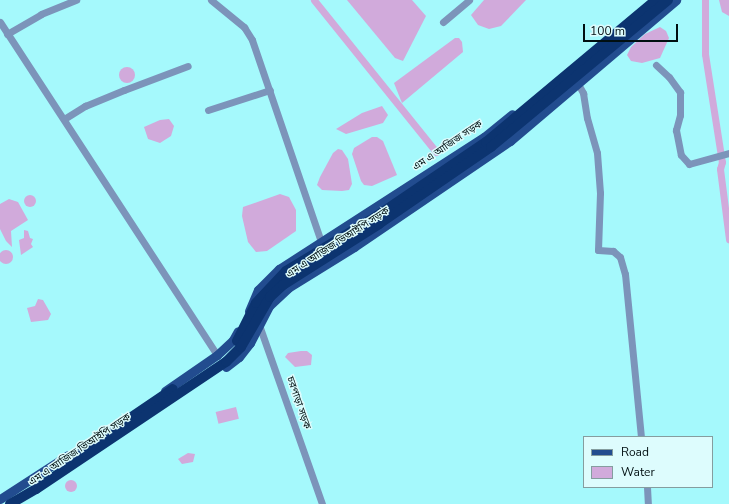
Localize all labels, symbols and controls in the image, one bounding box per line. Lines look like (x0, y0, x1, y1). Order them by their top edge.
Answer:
scale bar (585, 16, 680, 42)
text: 100 m (590, 23, 625, 39)
street label: এম এ আজিজ সড়ক (411, 118, 485, 174)
street label: এম এ আজিজ ভিআইপি সড়ক (284, 205, 392, 281)
street label: চরপাড়া সড়ক (283, 375, 313, 431)
street label: এম এ আজিজ ভিআইপি সড়ক (27, 411, 133, 489)
legend (583, 436, 713, 488)
text: Road (621, 444, 649, 460)
text: Water (621, 464, 655, 480)

